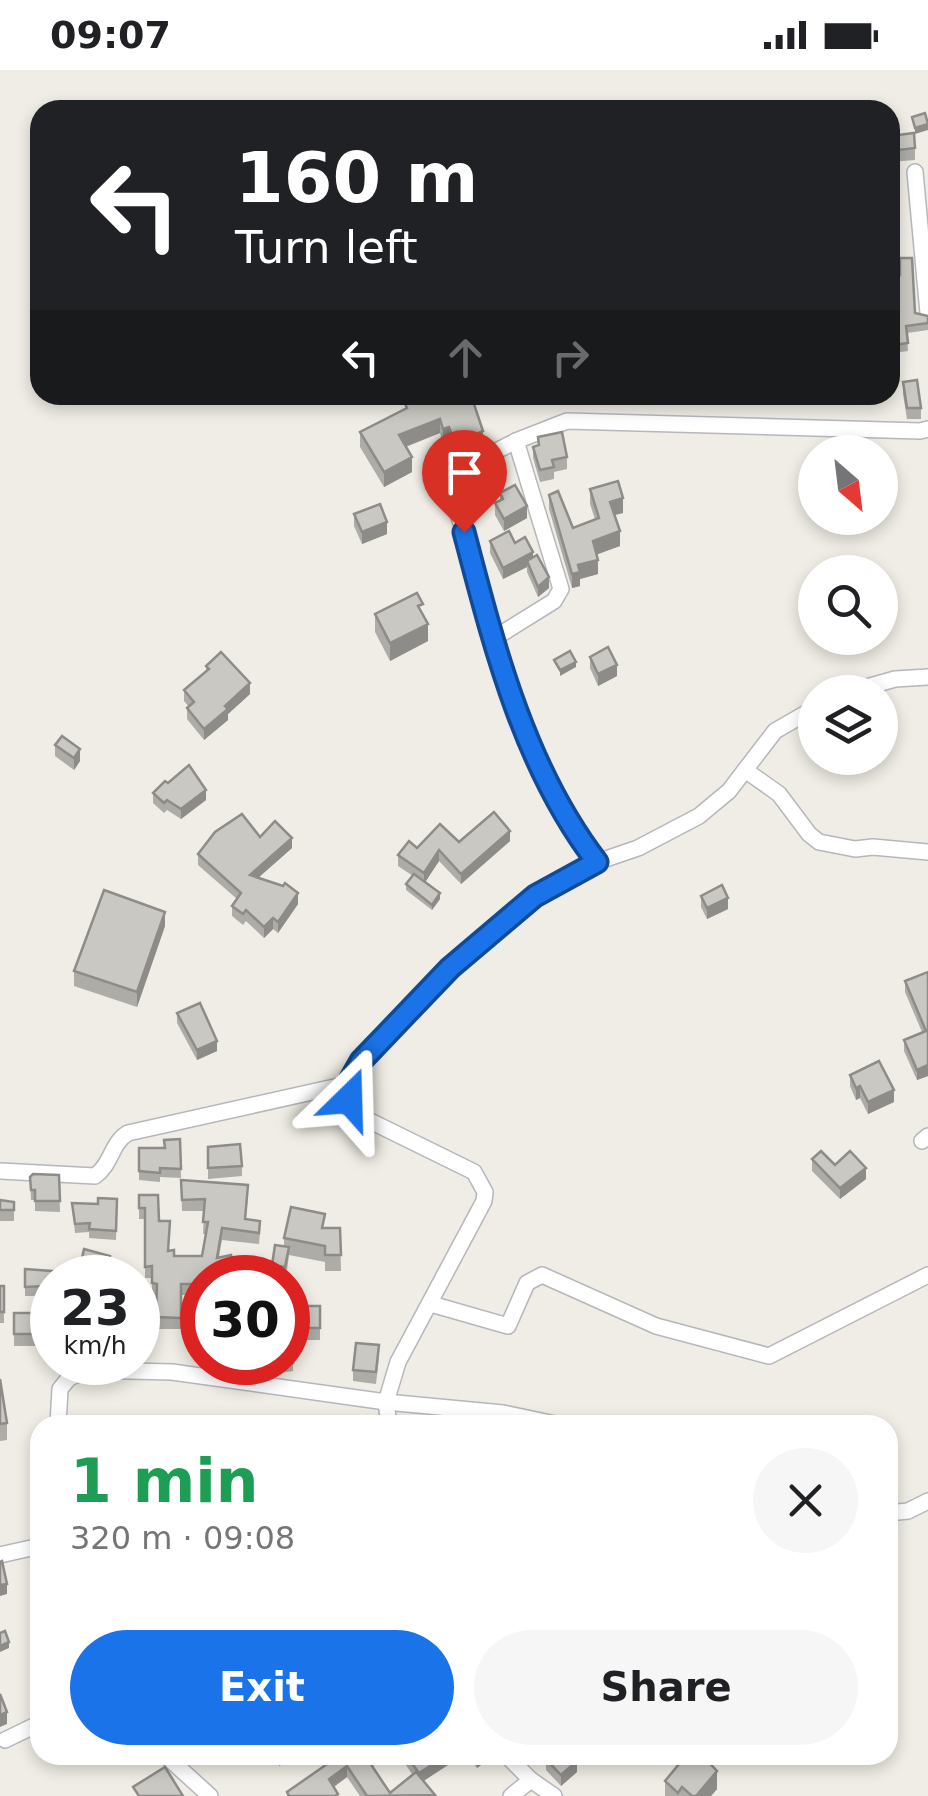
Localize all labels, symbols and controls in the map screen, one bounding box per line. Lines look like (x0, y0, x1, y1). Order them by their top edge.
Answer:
text: 09:07 (50, 13, 171, 57)
text: 160 m (235, 137, 478, 219)
icon: left (70, 140, 200, 270)
text: Turn left (235, 221, 418, 274)
icon: left (333, 330, 388, 385)
icon: ahead (438, 330, 493, 385)
icon: right (543, 330, 598, 385)
pin (422, 430, 507, 533)
north arrow (798, 435, 898, 535)
map controls (798, 435, 898, 775)
icon: arrive (437, 445, 492, 500)
button: search (798, 555, 898, 655)
button: layers (798, 675, 898, 775)
position arrow (297, 1047, 401, 1151)
speed limit sign: 30 (180, 1255, 310, 1385)
text: 23 (60, 1279, 130, 1337)
text: km/h (63, 1331, 127, 1360)
text: 1 min (70, 1446, 258, 1516)
button: close (753, 1448, 858, 1553)
text: 320 m · 09:08 (70, 1519, 295, 1557)
button: Exit (70, 1630, 454, 1745)
button: Share (474, 1630, 858, 1745)

